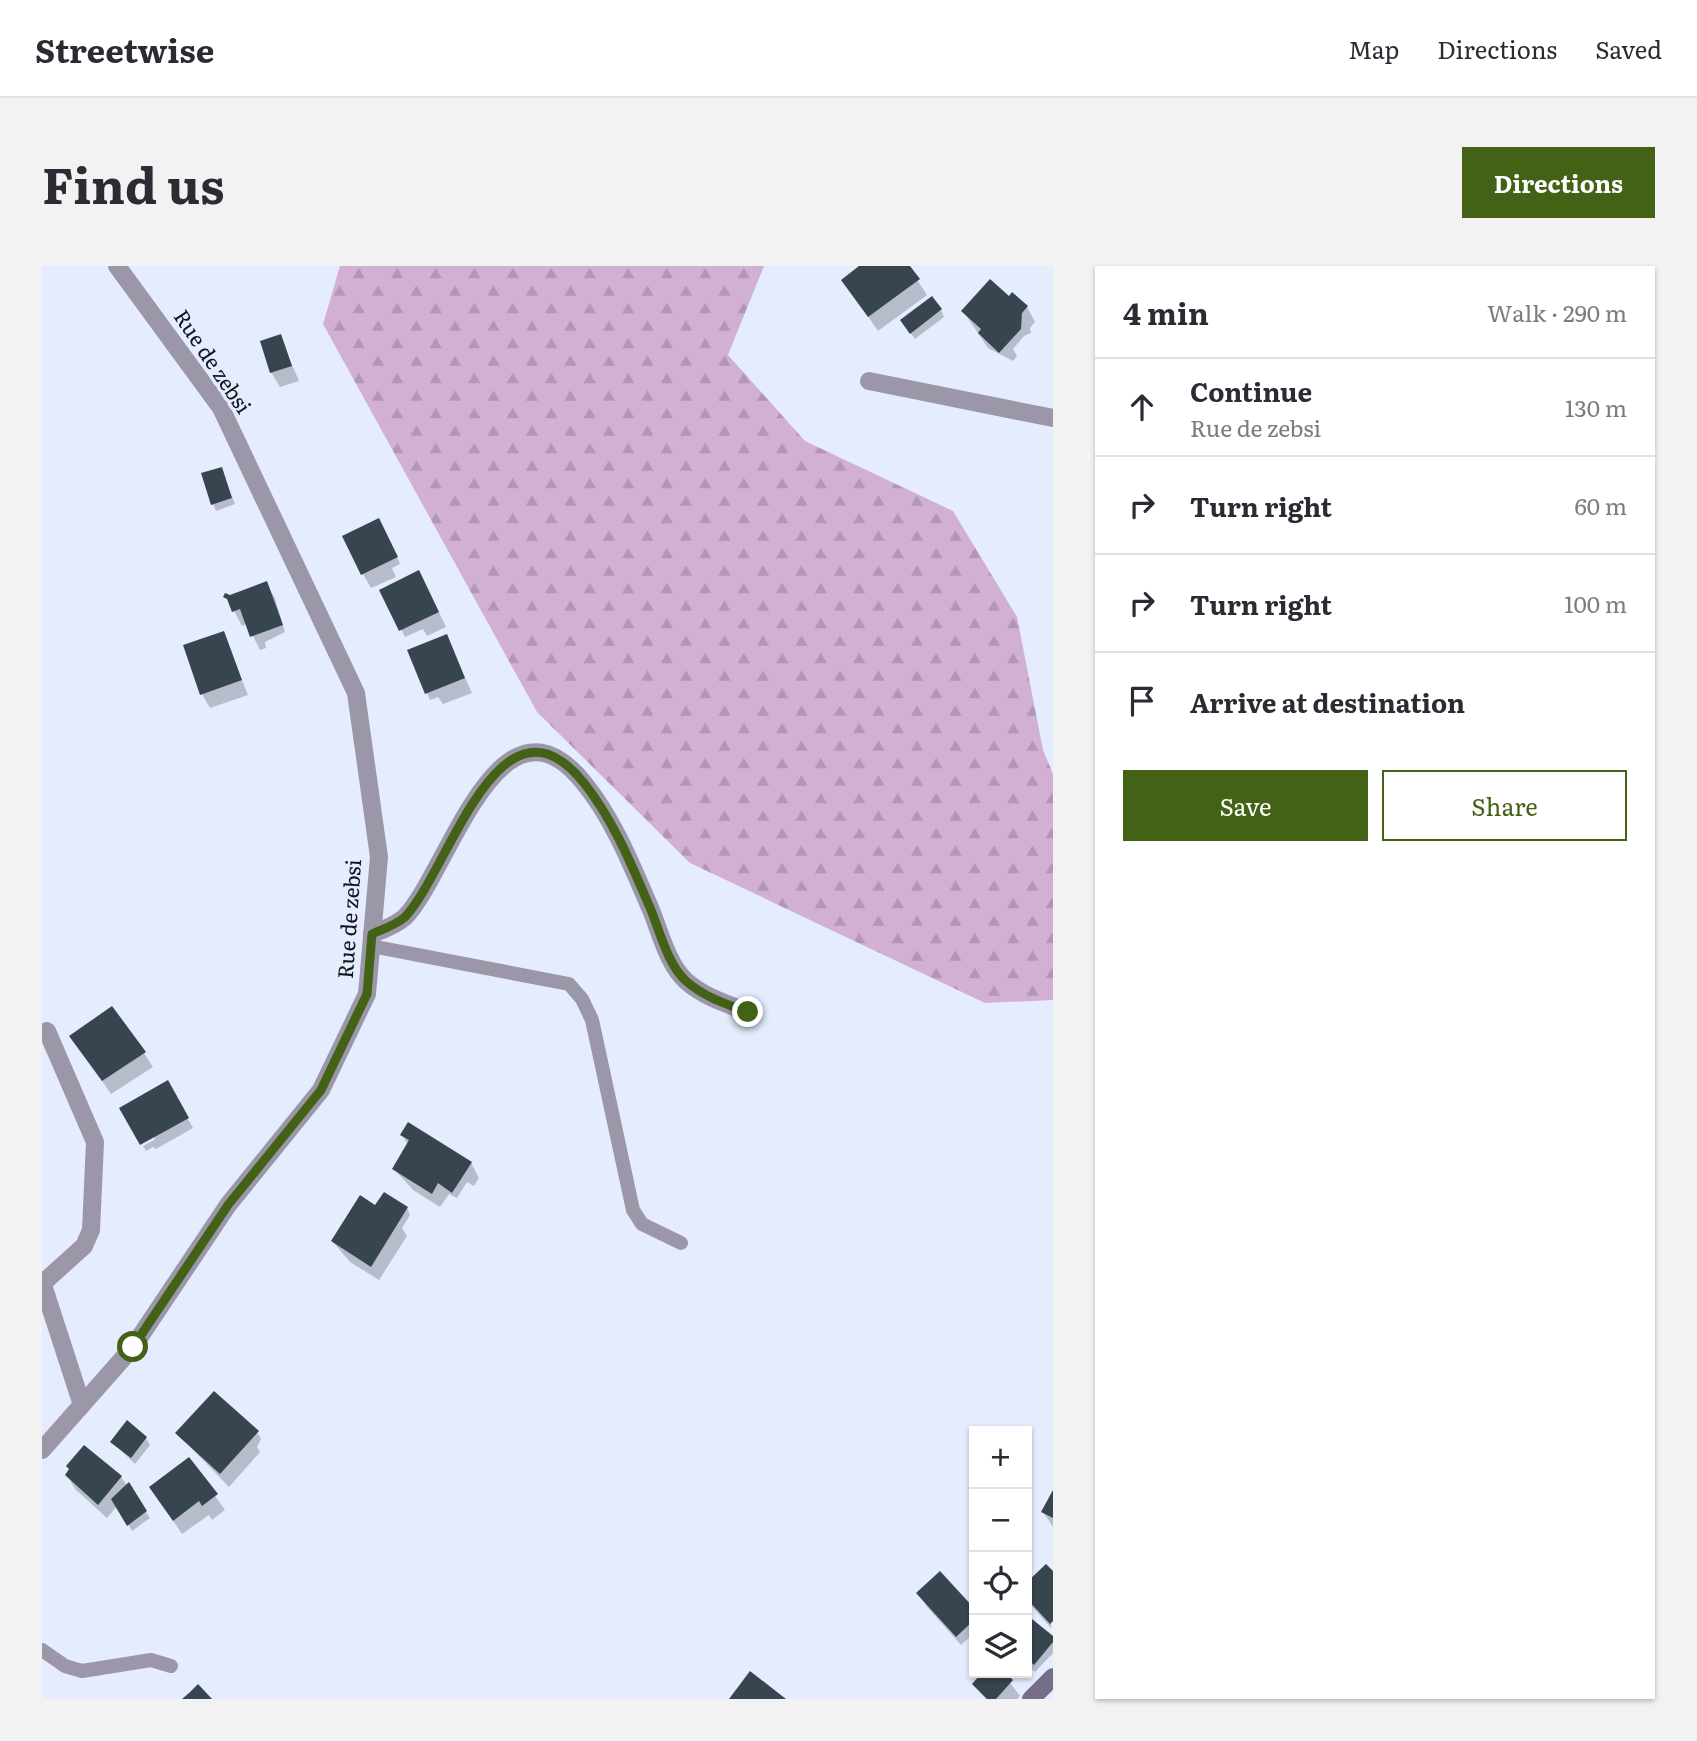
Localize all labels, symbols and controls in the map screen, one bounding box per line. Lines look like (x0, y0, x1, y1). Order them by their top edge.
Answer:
text: Streetwise (35, 24, 214, 73)
text: Map (1348, 31, 1399, 66)
text: Directions (1437, 31, 1557, 66)
text: Saved (1595, 31, 1662, 66)
text: Find us (42, 146, 225, 219)
button: Directions (1462, 147, 1655, 218)
text: 4 min (1123, 290, 1209, 334)
text: Walk · 290 m (1487, 295, 1627, 329)
street label: Rue de zebsi (168, 302, 260, 419)
text: Continue (1190, 371, 1312, 410)
icon: ahead (1123, 388, 1161, 426)
text: 130 m (1565, 390, 1627, 424)
text: Rue de zebsi (1190, 410, 1321, 444)
icon: right (1123, 486, 1161, 524)
text: Turn right (1190, 486, 1332, 525)
text: 60 m (1574, 488, 1627, 522)
icon: right (1123, 584, 1161, 622)
text: Turn right (1190, 584, 1332, 623)
text: 100 m (1564, 586, 1627, 620)
icon: arrive (1123, 682, 1161, 720)
text: Arrive at destination (1190, 682, 1465, 721)
button: Save (1123, 770, 1368, 841)
button: Share (1382, 770, 1627, 841)
street label: Rue de zebsi (328, 858, 367, 980)
route end (732, 996, 763, 1027)
route start (117, 1331, 148, 1362)
map controls (969, 1426, 1032, 1678)
button: + (969, 1426, 1032, 1489)
button: − (969, 1489, 1032, 1552)
button: locate (969, 1552, 1032, 1615)
button: layers (969, 1615, 1032, 1678)

